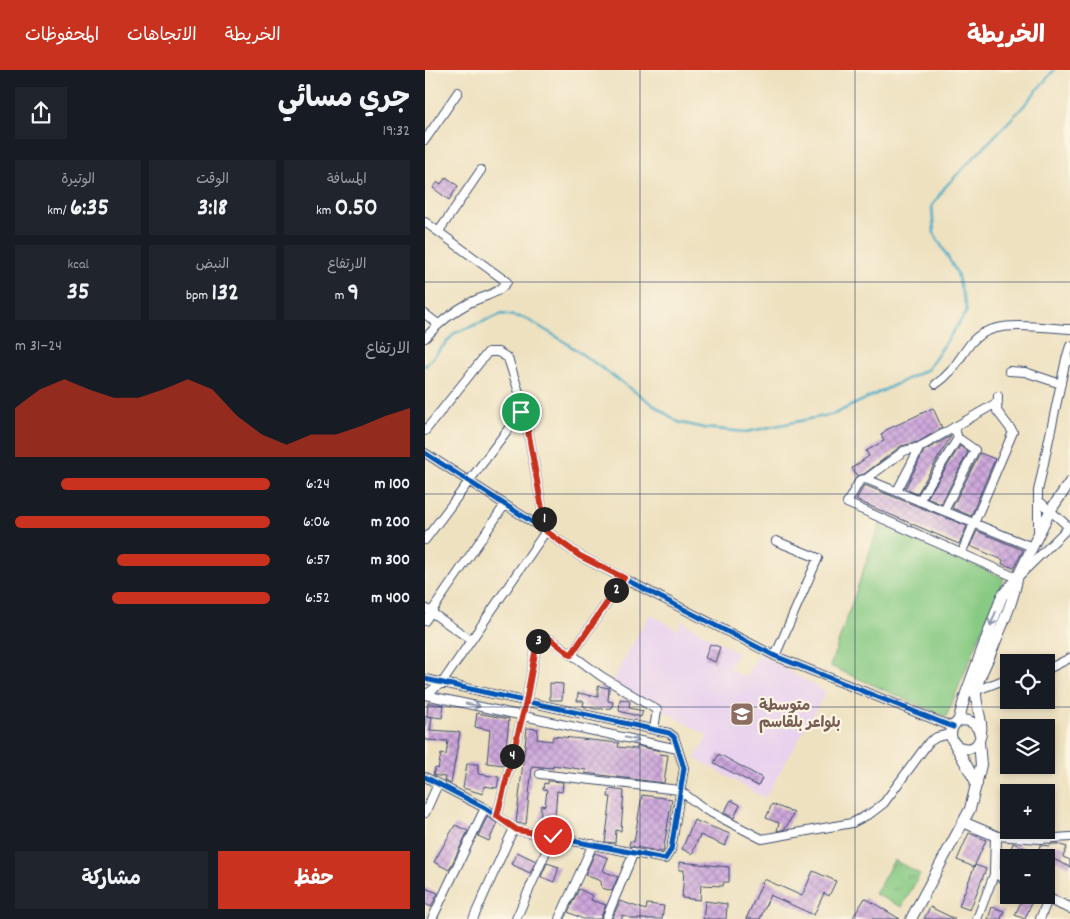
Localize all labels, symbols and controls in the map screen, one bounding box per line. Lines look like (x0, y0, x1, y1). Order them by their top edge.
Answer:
text: الخريطة (967, 20, 1045, 54)
text: المحفوظات (25, 24, 99, 49)
text: الاتجاهات (127, 24, 197, 49)
text: الخريطة (225, 24, 281, 49)
text: جري مسائي (278, 81, 410, 121)
button: share (15, 87, 67, 139)
text: 19:32 (382, 120, 410, 143)
text: الوتيرة (61, 170, 95, 190)
text: الوقت (196, 170, 229, 190)
text: المسافة (327, 170, 367, 190)
text: 6:35 (70, 191, 109, 227)
text: 3:18 (197, 191, 228, 227)
text: 0.50 (335, 191, 378, 227)
text: /km (47, 201, 70, 221)
text: km (316, 201, 335, 221)
text: kcal (68, 255, 89, 275)
text: النبض (196, 255, 229, 275)
text: الارتفاع (327, 255, 366, 275)
text: 35 (67, 275, 90, 311)
text: 132 (211, 276, 239, 312)
text: 9 (348, 276, 359, 312)
text: bpm (186, 286, 211, 306)
text: m (335, 286, 348, 306)
text: 24–31 m (15, 335, 62, 358)
text: الارتفاع (365, 338, 410, 361)
pin (500, 391, 542, 433)
icon: arrive (507, 398, 535, 426)
text: 6:24 (306, 473, 330, 496)
text: 100 m (374, 473, 410, 496)
pin: 1 (531, 506, 557, 532)
text: 1 (543, 509, 546, 529)
text: 6:06 (303, 511, 330, 534)
text: 200 m (371, 511, 410, 534)
text: 6:57 (306, 549, 330, 572)
text: 300 m (371, 549, 410, 572)
pin: 2 (603, 578, 629, 602)
text: 2 (613, 580, 620, 600)
text: 6:52 (305, 587, 330, 610)
text: 400 m (371, 587, 410, 610)
one-way arrow (988, 611, 997, 626)
pin: 3 (525, 628, 551, 654)
text: 3 (535, 631, 542, 651)
map controls (1000, 654, 1055, 904)
button: locate (1000, 654, 1055, 709)
place label: متوسطة بلواعر بلقاسم (759, 696, 841, 735)
one-way arrow (464, 701, 480, 711)
school or university icon: متوسطة بلواعر بلقاسم (729, 701, 755, 727)
button: layers (1000, 719, 1055, 774)
one-way arrow (623, 735, 639, 745)
pin: 4 (499, 744, 525, 768)
text: 4 (510, 746, 515, 766)
button: + (1000, 784, 1055, 839)
pin (532, 815, 574, 857)
icon: check (539, 822, 567, 850)
button: − (1000, 849, 1055, 904)
button: مشاركة (15, 851, 208, 909)
button: حفظ (218, 851, 410, 909)

